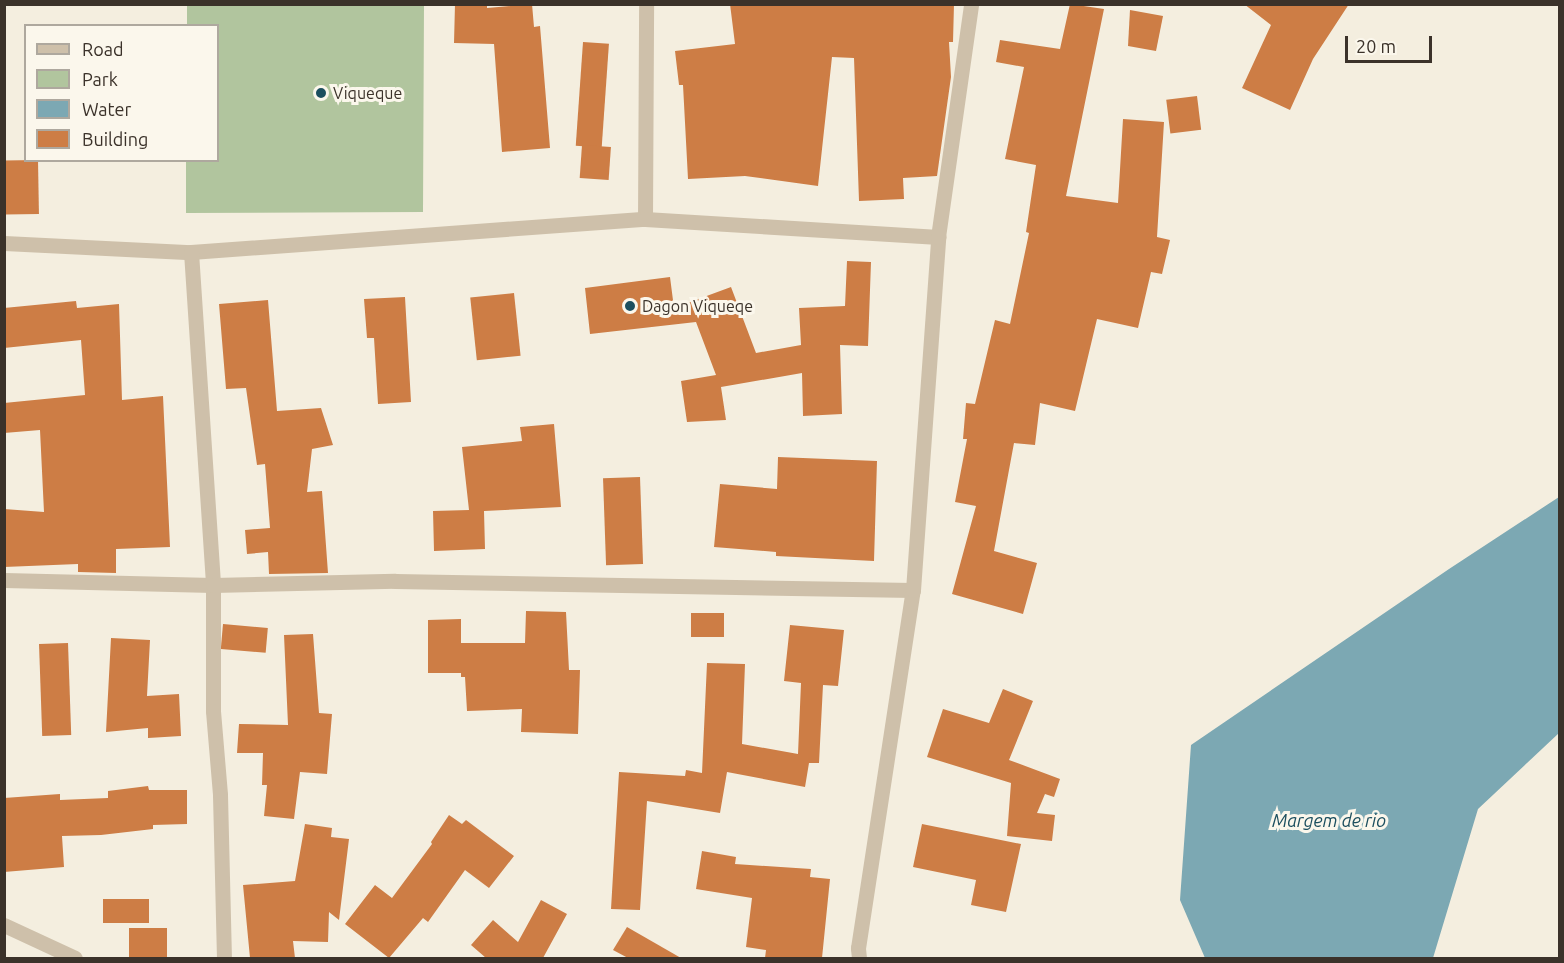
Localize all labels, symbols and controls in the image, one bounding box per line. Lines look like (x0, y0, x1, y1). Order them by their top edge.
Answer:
legend (24, 24, 219, 162)
scale bar (1348, 24, 1435, 62)
text: 20 m (1356, 36, 1396, 56)
text: Road (82, 39, 124, 59)
text: Park (82, 69, 118, 89)
place label: Viqueque (333, 83, 402, 103)
marker: Viqueque (314, 86, 328, 100)
text: Water (82, 99, 131, 119)
text: Building (82, 129, 148, 149)
place label: Dagon Viqueqe (642, 296, 753, 316)
marker: Dagon Viqueqe (623, 299, 637, 313)
water label: Margem de rio (1272, 809, 1386, 831)

